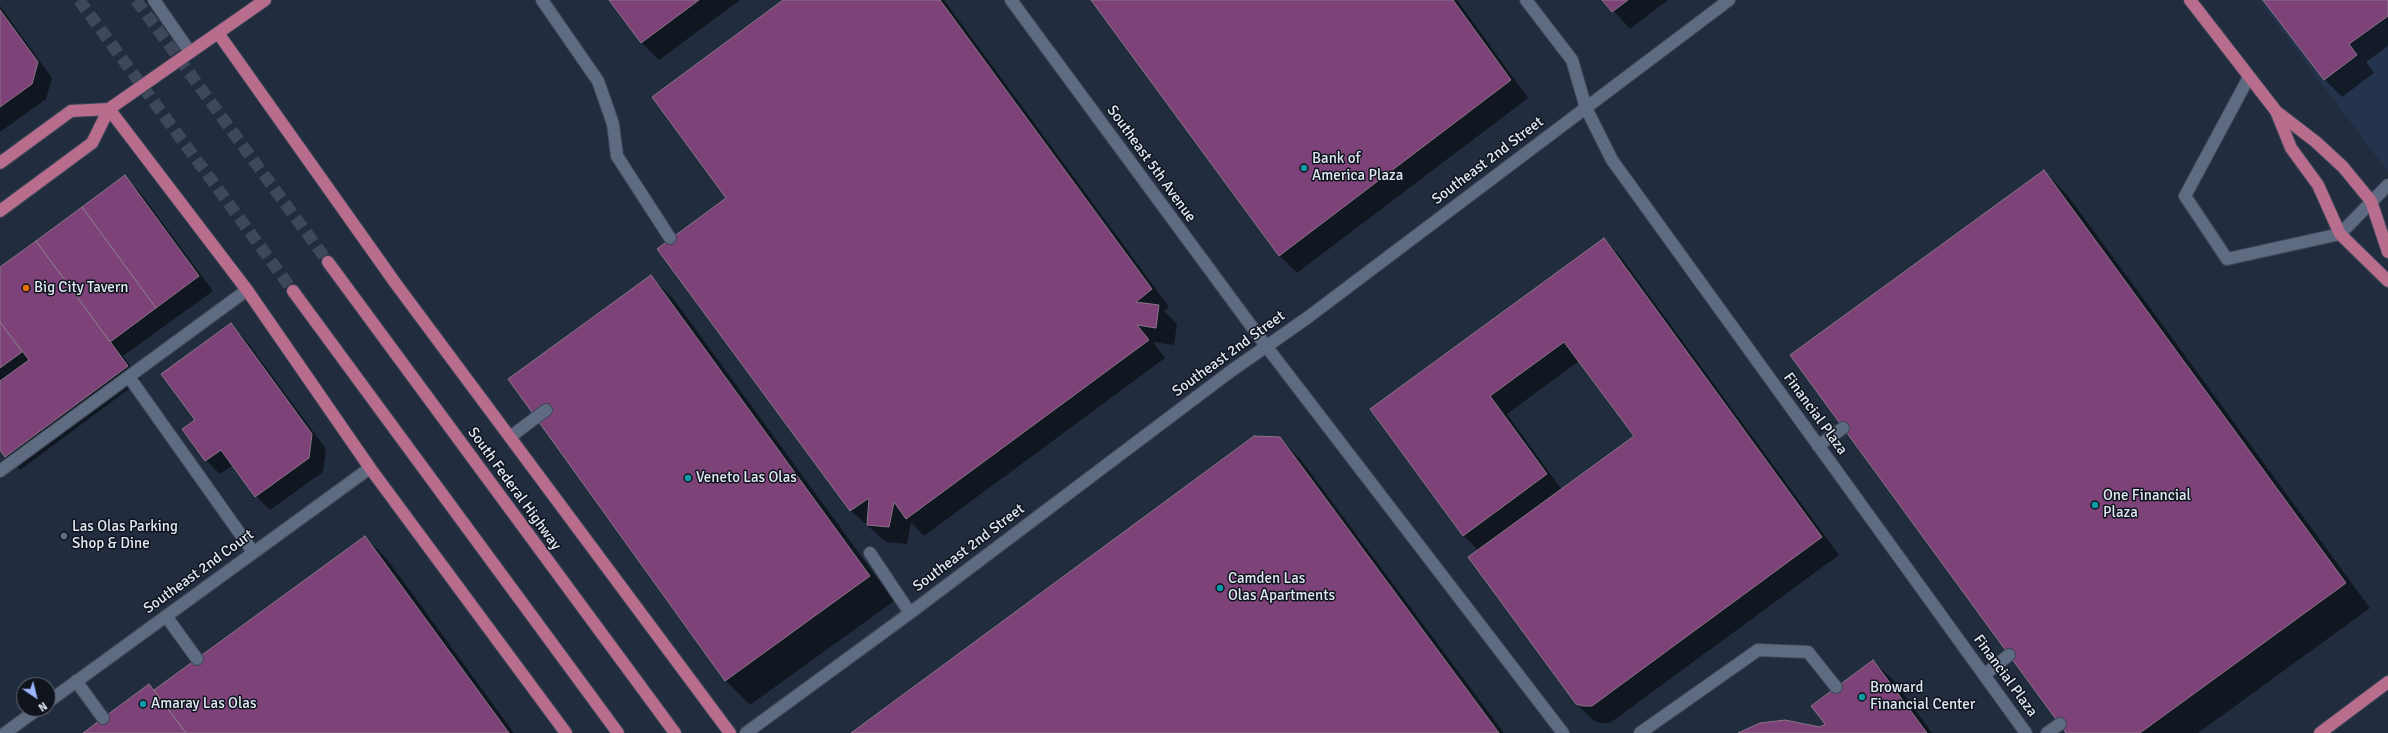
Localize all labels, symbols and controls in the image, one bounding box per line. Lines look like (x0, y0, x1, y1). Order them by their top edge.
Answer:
street label: Southeast 5th Avenue (1103, 102, 1199, 226)
street label: Southeast 2nd Street (1429, 113, 1547, 209)
place label: Bank of America Plaza (1312, 150, 1403, 185)
marker: Bank of America Plaza (1299, 163, 1309, 173)
place label: Big City Tavern (34, 279, 129, 297)
marker: Big City Tavern (21, 283, 31, 293)
street label: Southeast 2nd Street (1169, 307, 1289, 401)
street label: Financial Plaza (1779, 369, 1851, 459)
street label: South Federal Highway (463, 424, 565, 554)
place label: Veneto Las Olas (696, 469, 797, 487)
marker: Veneto Las Olas (683, 473, 693, 483)
place label: One Financial Plaza (2103, 487, 2191, 522)
street label: Southeast 2nd Street (910, 500, 1028, 596)
marker: One Financial Plaza (2090, 500, 2100, 510)
place label: Las Olas Parking Shop & Dine (72, 518, 178, 553)
street label: Southeast 2nd Court (140, 526, 258, 618)
marker: Las Olas Parking Shop & Dine (59, 531, 69, 541)
place label: Camden Las Olas Apartments (1228, 570, 1335, 605)
marker: Camden Las Olas Apartments (1215, 583, 1225, 593)
street label: Financial Plaza (1969, 631, 2041, 721)
north arrow (16, 677, 56, 717)
place label: Broward Financial Center (1870, 679, 1975, 714)
marker: Broward Financial Center (1857, 692, 1867, 702)
place label: Amaray Las Olas (151, 695, 256, 713)
text: N (36, 699, 49, 714)
marker: Amaray Las Olas (138, 699, 148, 709)

